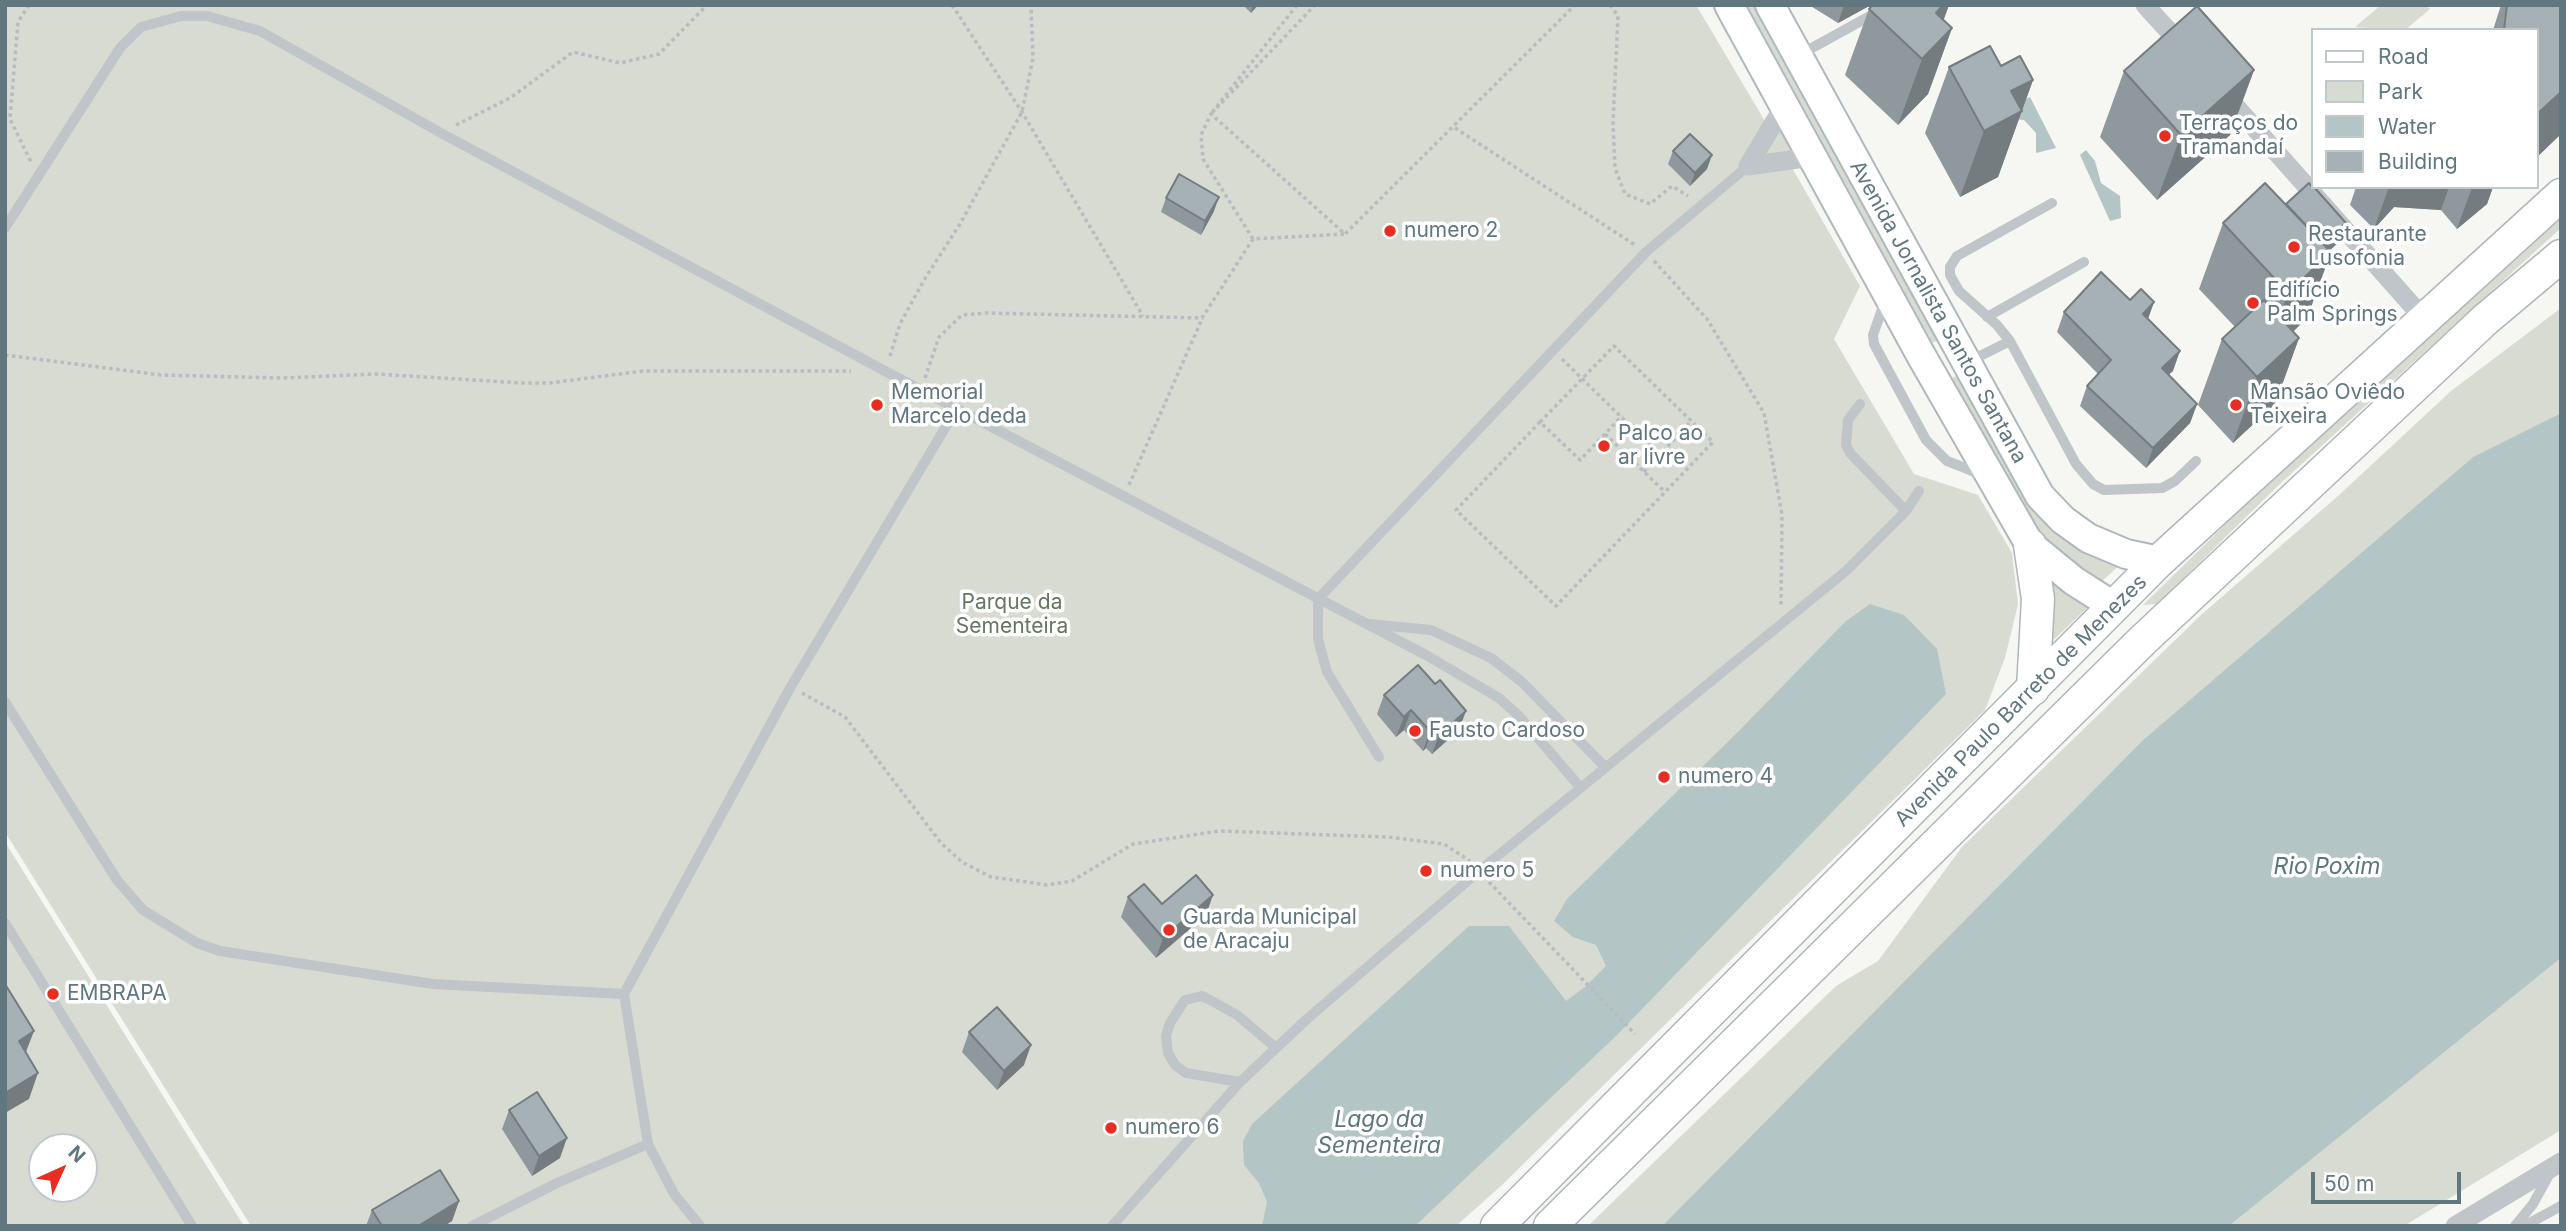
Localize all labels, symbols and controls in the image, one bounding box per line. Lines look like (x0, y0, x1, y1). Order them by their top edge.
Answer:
legend (2310, 28, 2538, 189)
text: Road (2378, 44, 2429, 69)
text: Park (2378, 79, 2423, 104)
place label: Terraços do Tramandaí (2179, 111, 2298, 161)
text: Water (2378, 114, 2436, 139)
marker: Terraços do Tramandaí (2157, 128, 2173, 144)
text: Building (2378, 149, 2458, 174)
street label: Avenida Jornalista Santos Santana (1844, 156, 2032, 468)
place label: numero 2 (1404, 218, 1498, 244)
place label: Restaurante Lusofonia (2308, 222, 2427, 272)
marker: numero 2 (1382, 223, 1398, 239)
marker: Restaurante Lusofonia (2286, 239, 2302, 255)
place label: Edifício Palm Springs (2267, 278, 2398, 328)
marker: Edifício Palm Springs (2245, 295, 2261, 311)
place label: Memorial Marcelo deda (891, 380, 1027, 430)
place label: Mansão Oviêdo Teixeira (2250, 380, 2405, 430)
marker: Memorial Marcelo deda (869, 397, 885, 413)
marker: Mansão Oviêdo Teixeira (2228, 397, 2244, 413)
place label: Palco ao ar livre (1618, 421, 1703, 471)
marker: Palco ao ar livre (1596, 438, 1612, 454)
street label: Avenida Paulo Barreto de Menezes (1890, 570, 2152, 832)
park label: Parque da Sementeira (956, 590, 1068, 640)
place label: Fausto Cardoso (1429, 718, 1585, 744)
marker: Fausto Cardoso (1407, 723, 1423, 739)
place label: numero 4 (1678, 764, 1773, 790)
marker: numero 4 (1656, 769, 1672, 785)
water label: Rio Poxim (2274, 853, 2380, 881)
place label: numero 5 (1440, 858, 1534, 884)
marker: numero 5 (1418, 863, 1434, 879)
place label: Guarda Municipal de Aracaju (1183, 905, 1357, 955)
marker: Guarda Municipal de Aracaju (1161, 922, 1177, 938)
place label: EMBRAPA (67, 981, 167, 1007)
marker: EMBRAPA (45, 986, 61, 1002)
water label: Lago da Sementeira (1317, 1106, 1441, 1160)
place label: numero 6 (1125, 1115, 1220, 1141)
marker: numero 6 (1103, 1120, 1119, 1136)
north arrow (28, 1133, 98, 1203)
text: N (64, 1141, 90, 1167)
scale bar (2314, 1158, 2464, 1202)
text: 50 m (2324, 1171, 2374, 1196)

